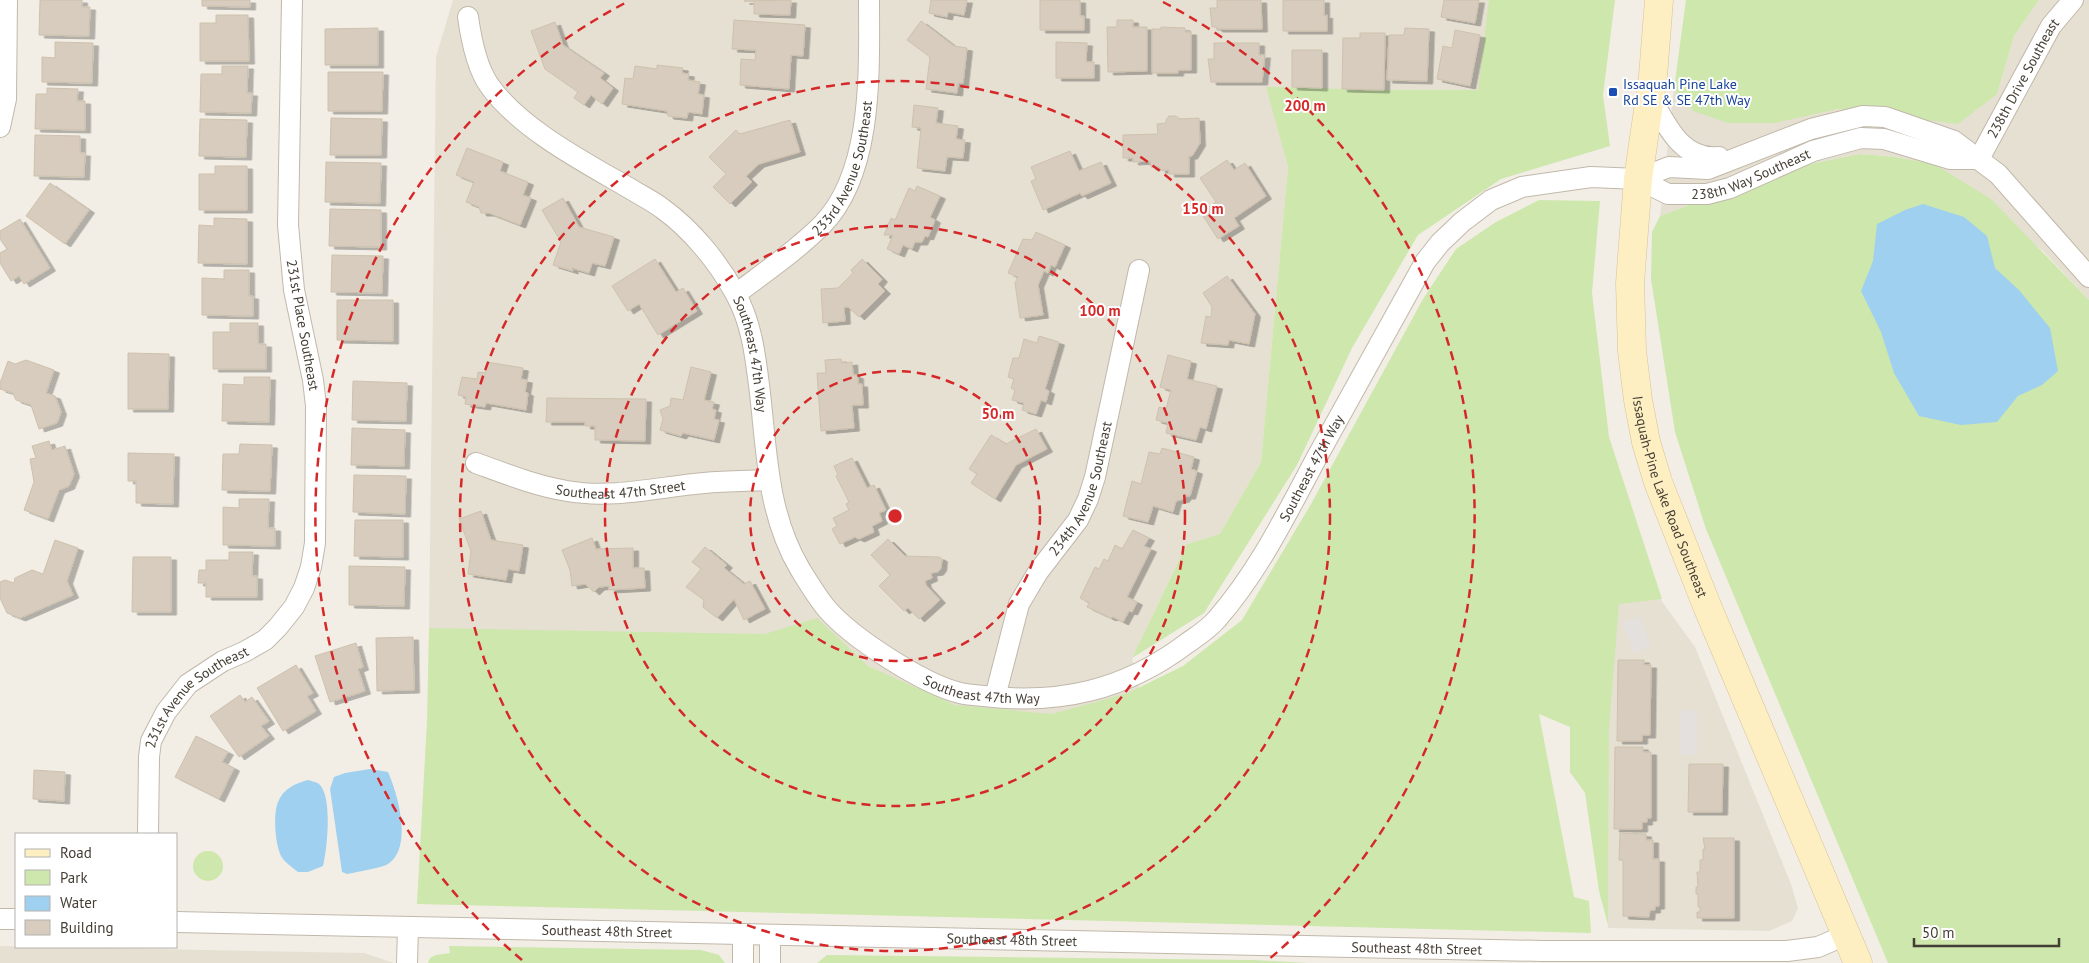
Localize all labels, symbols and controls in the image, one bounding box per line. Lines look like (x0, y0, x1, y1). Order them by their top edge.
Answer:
street label: 238th Drive Southeast (1983, 14, 2063, 141)
place label: Issaquah Pine Lake Rd SE & SE 47th Way (1623, 75, 1751, 109)
marker: Issaquah Pine Lake Rd SE & SE 47th Way (1607, 86, 1619, 98)
text: 200 m (1284, 96, 1326, 115)
street label: 233rd Avenue Southeast (808, 100, 876, 239)
street label: 238th Way Southeast (1691, 144, 1813, 203)
text: 150 m (1182, 199, 1224, 218)
street label: 231st Place Southeast (283, 258, 323, 392)
street label: Southeast 47th Way (729, 293, 771, 414)
text: 100 m (1079, 301, 1121, 320)
street label: Issaquah-Pine Lake Road Southeast (1629, 395, 1712, 600)
text: 50 m (982, 404, 1014, 423)
street label: Southeast 47th Way (1275, 411, 1348, 525)
street label: 234th Avenue Southeast (1045, 419, 1116, 559)
street label: Southeast 47th Street (554, 476, 687, 503)
centre of rings (886, 507, 904, 525)
street label: 231st Avenue Southeast (141, 642, 252, 749)
street label: Southeast 47th Way (920, 671, 1041, 708)
legend (15, 833, 178, 948)
text: Road (60, 843, 92, 862)
text: Park (60, 868, 88, 887)
text: Water (60, 893, 97, 912)
scale bar (1914, 916, 2059, 948)
text: Building (60, 918, 114, 937)
street label: Southeast 48th Street (541, 921, 673, 942)
text: 50 m (1922, 923, 1955, 942)
street label: Southeast 48th Street (946, 929, 1078, 950)
street label: Southeast 48th Street (1351, 938, 1482, 959)

